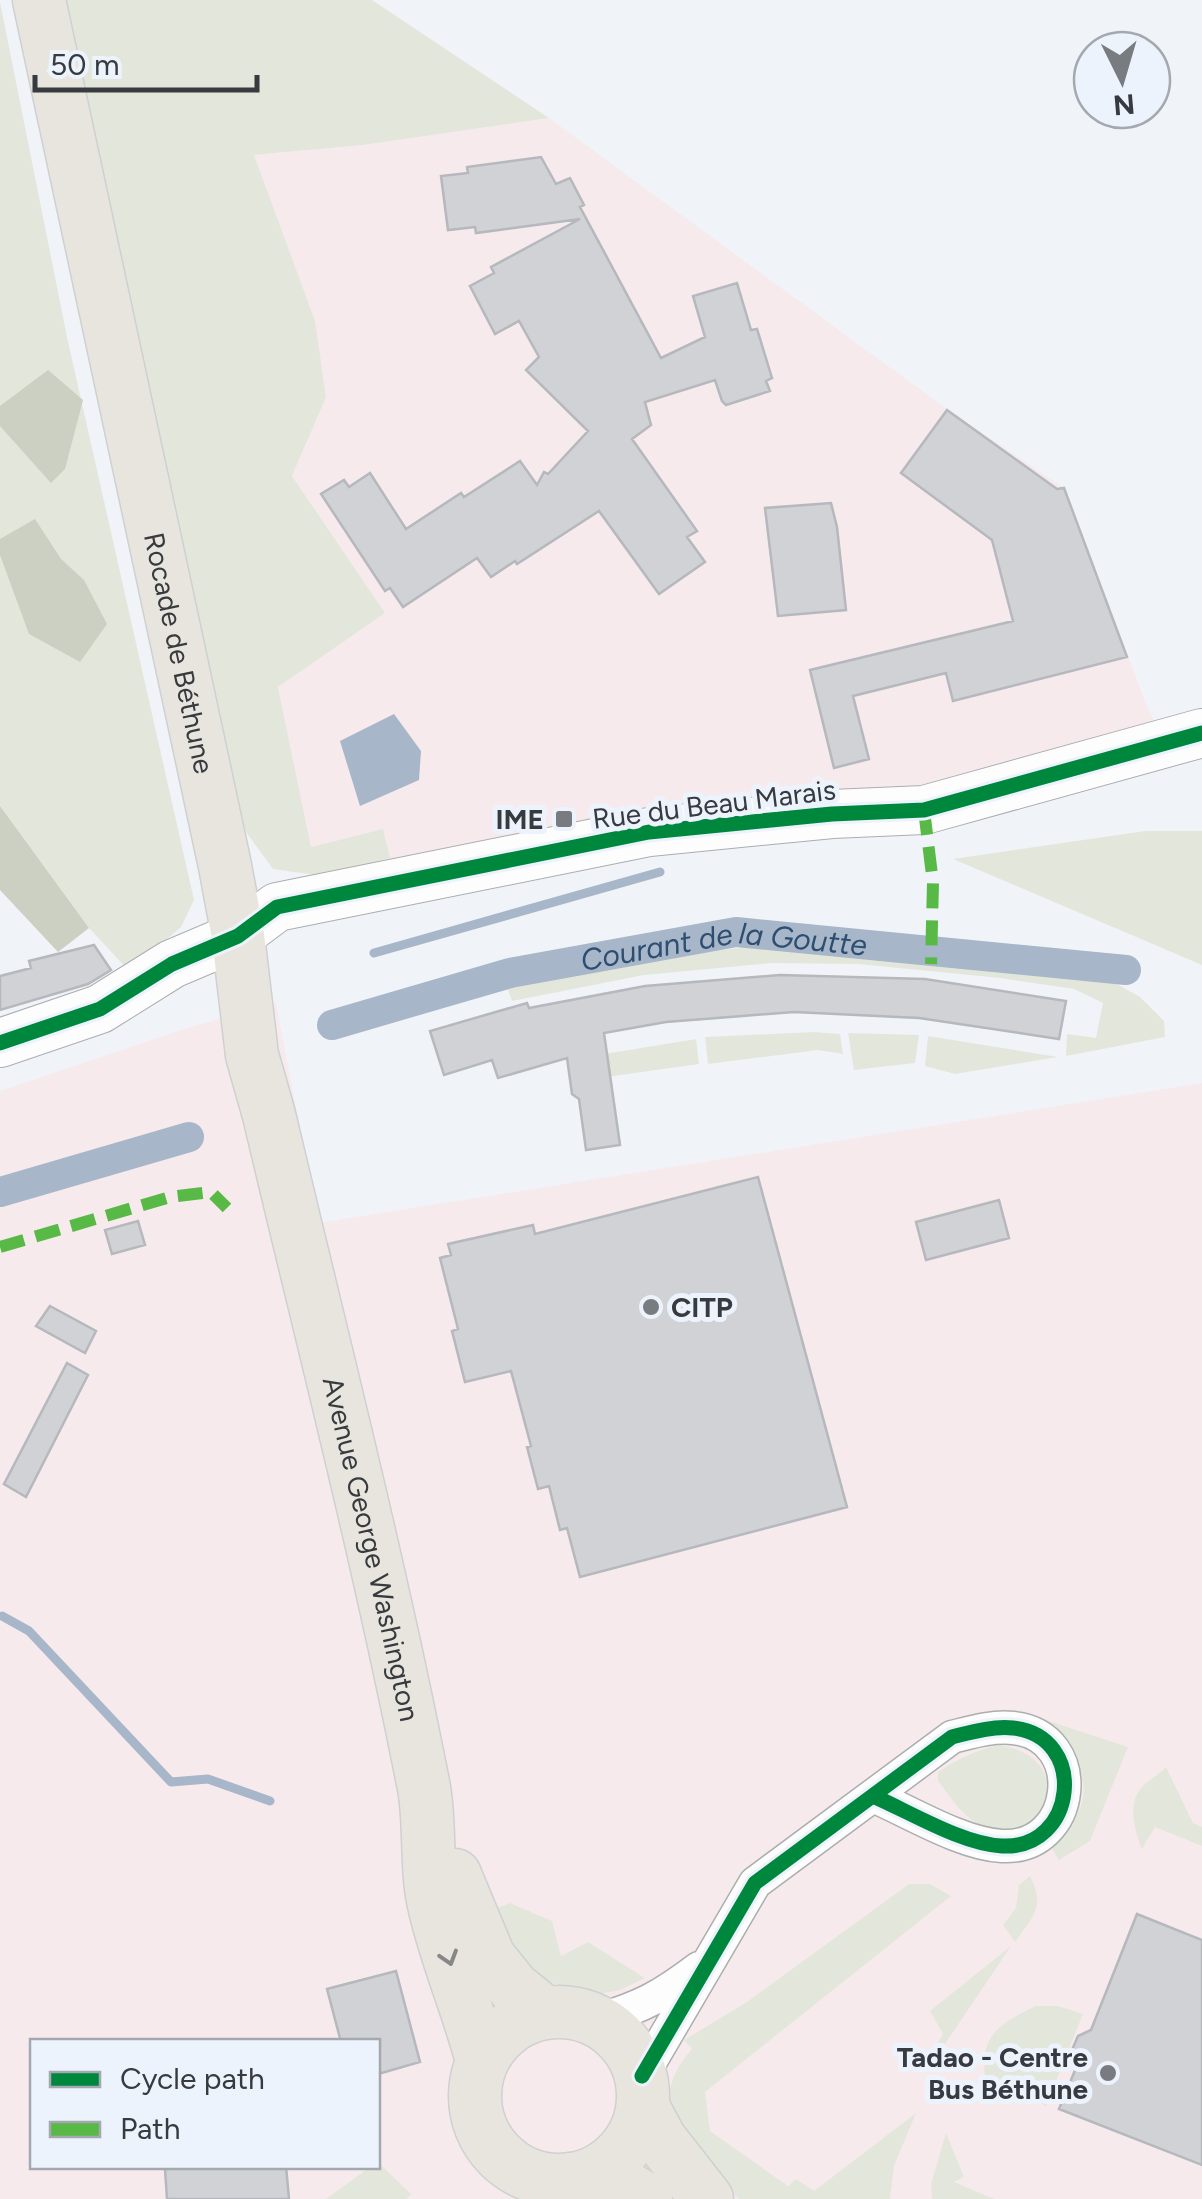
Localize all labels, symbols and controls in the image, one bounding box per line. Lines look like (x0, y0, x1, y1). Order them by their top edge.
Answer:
scale bar (35, 30, 258, 92)
north arrow (1072, 30, 1172, 130)
text: 50 m (50, 46, 119, 83)
text: N (1112, 87, 1136, 123)
street label: Rocade de Béthune (137, 529, 222, 777)
street label: Rue du Beau Marais (590, 772, 838, 836)
place label: IME (495, 802, 544, 836)
marker: IME (553, 808, 575, 830)
water label: Courant de la Goutte (577, 913, 869, 978)
place label: CITP (671, 1290, 733, 1324)
marker: CITP (640, 1296, 662, 1318)
street label: Avenue George Washington (316, 1373, 427, 1724)
one-way arrow (437, 1949, 458, 1966)
legend (30, 2039, 380, 2169)
place label: Tadao - Centre Bus Béthune (897, 2040, 1088, 2106)
text: Cycle path (120, 2060, 265, 2097)
marker: Tadao - Centre Bus Béthune (1097, 2062, 1119, 2084)
text: Path (120, 2110, 180, 2147)

